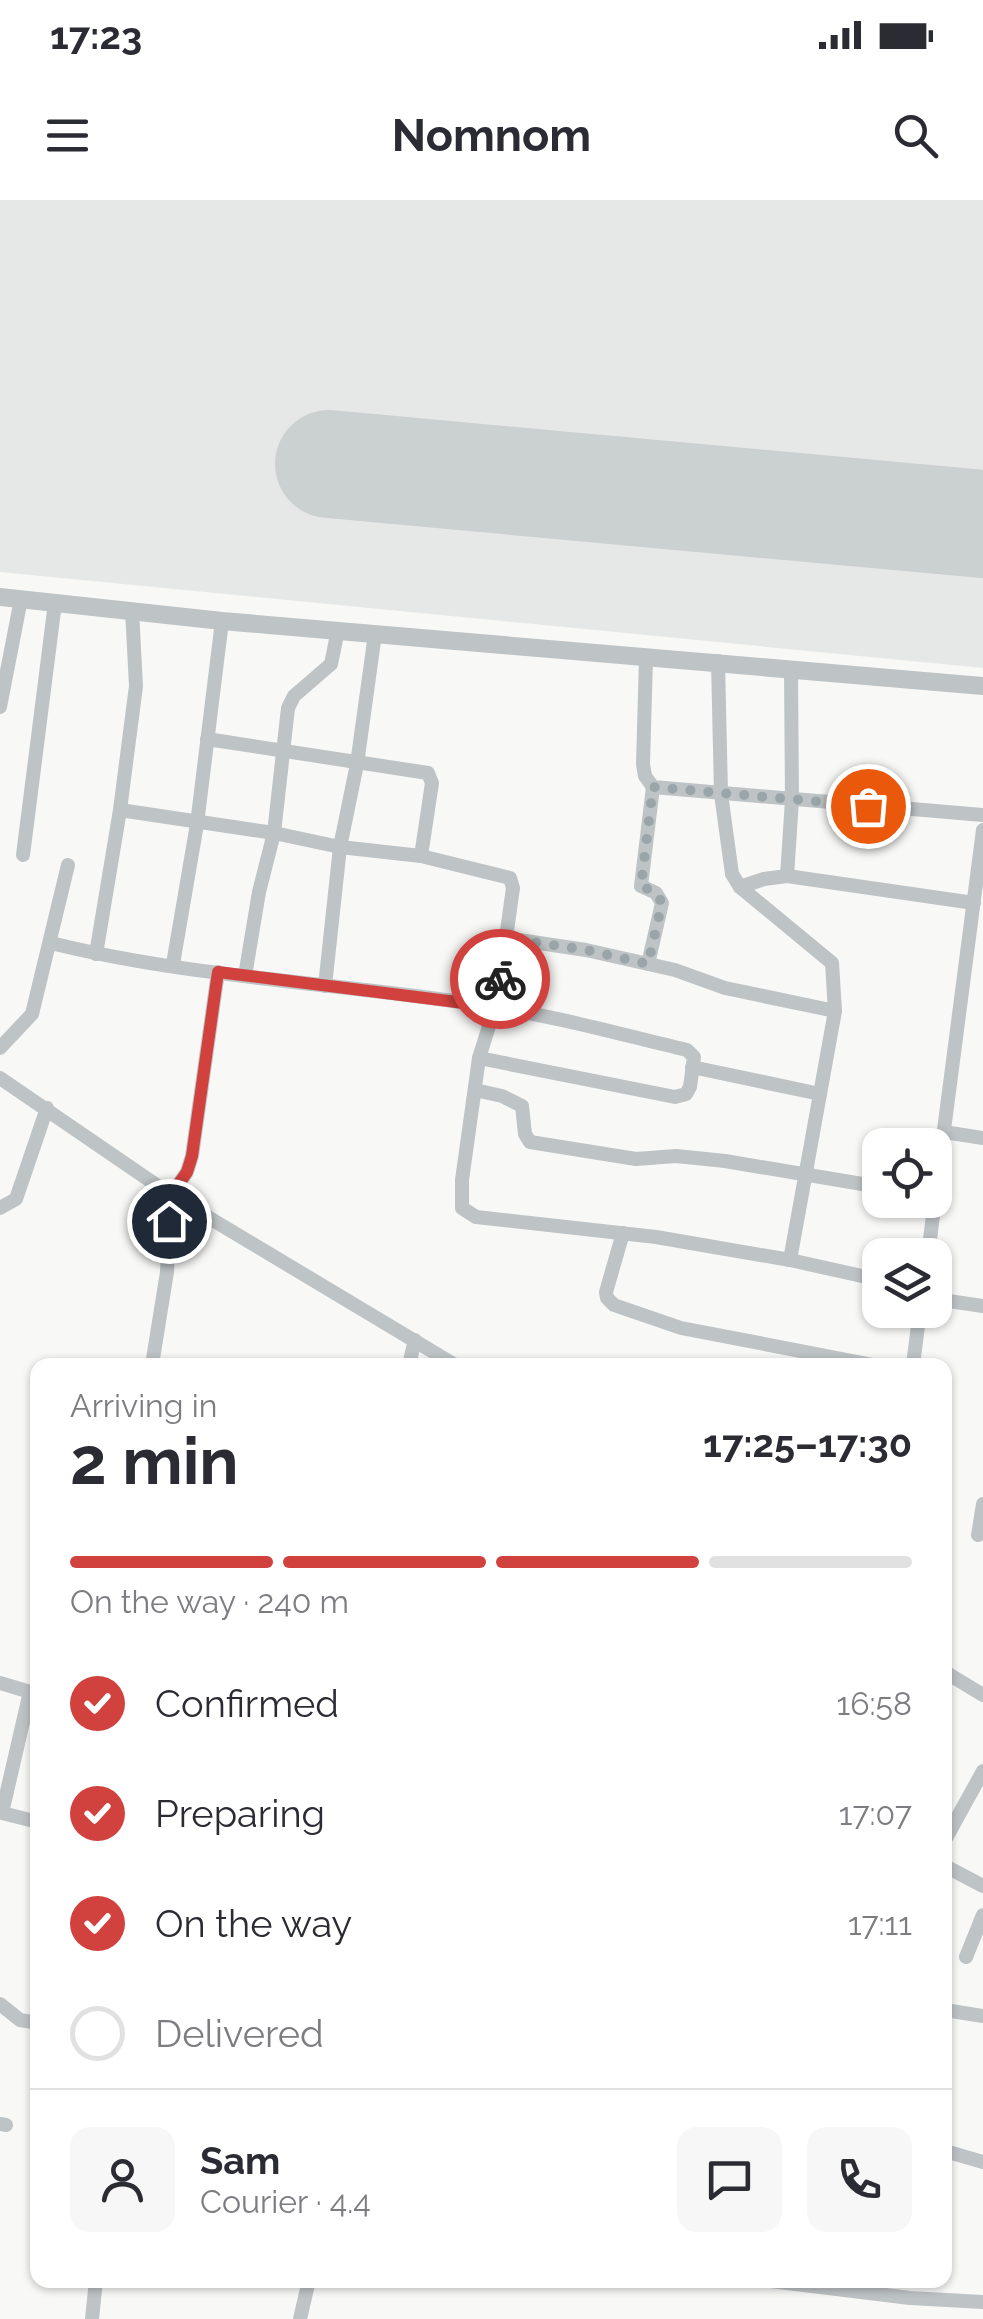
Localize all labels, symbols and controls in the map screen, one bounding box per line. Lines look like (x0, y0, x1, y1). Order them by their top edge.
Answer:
text: 17:23 (50, 13, 142, 58)
icon: menu (40, 108, 95, 163)
icon: search (888, 108, 943, 163)
text: Nomnom (392, 109, 591, 162)
pin (826, 764, 911, 849)
icon: bag (841, 779, 896, 834)
courier (450, 929, 550, 1029)
icon: bike (473, 952, 528, 1007)
map controls (862, 1128, 952, 1328)
button: locate (862, 1128, 952, 1218)
pin (127, 1179, 212, 1264)
icon: home (142, 1194, 197, 1249)
button: layers (862, 1238, 952, 1328)
text: Arriving in (70, 1387, 217, 1424)
text: 17:25–17:30 (703, 1421, 912, 1466)
text: 2 min (70, 1423, 239, 1499)
text: On the way · 240 m (70, 1583, 349, 1620)
icon: check (70, 1676, 125, 1731)
text: Confirmed (155, 1681, 339, 1726)
text: 16:58 (837, 1685, 912, 1722)
icon: check (70, 1786, 125, 1841)
text: Preparing (155, 1791, 325, 1836)
text: 17:07 (839, 1795, 912, 1832)
icon: check (70, 1896, 125, 1951)
text: On the way (155, 1901, 352, 1946)
text: 17:11 (848, 1905, 912, 1942)
text: Delivered (155, 2011, 324, 2056)
button: person (70, 2127, 175, 2232)
button: chat (677, 2127, 782, 2232)
button: phone (807, 2127, 912, 2232)
text: Sam (200, 2138, 280, 2183)
text: Courier · 4.4 (200, 2183, 371, 2220)

